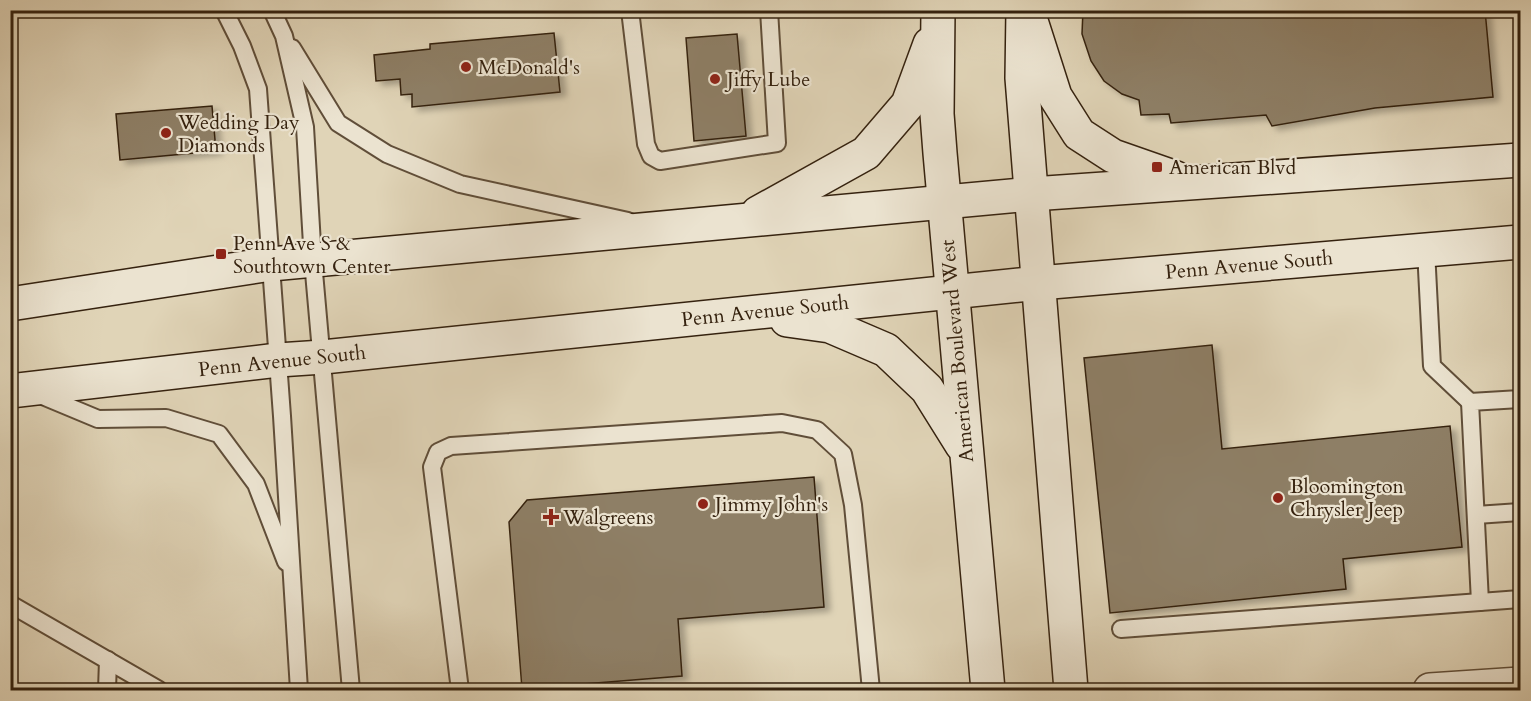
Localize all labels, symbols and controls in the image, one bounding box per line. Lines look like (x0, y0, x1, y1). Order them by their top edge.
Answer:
place label: McDonald's (478, 54, 580, 81)
marker: McDonald's (459, 60, 473, 74)
place label: Jiffy Lube (724, 66, 810, 93)
marker: Jiffy Lube (708, 72, 722, 86)
place label: Wedding Day Diamonds (177, 109, 300, 159)
marker: Wedding Day Diamonds (159, 126, 173, 140)
place label: American Blvd (1169, 154, 1296, 181)
marker: American Blvd (1150, 160, 1164, 174)
place label: Penn Ave S & Southtown Center (233, 230, 391, 280)
street label: American Boulevard West (934, 238, 980, 463)
street label: Penn Avenue South (1164, 244, 1334, 286)
marker: Penn Ave S & Southtown Center (214, 247, 228, 261)
street label: Penn Avenue South (680, 289, 850, 333)
street label: Penn Avenue South (197, 339, 367, 383)
place label: Bloomington Chrysler Jeep (1290, 473, 1405, 523)
place label: Jimmy John's (712, 491, 828, 518)
marker: Bloomington Chrysler Jeep (1271, 491, 1285, 505)
marker: Jimmy John's (696, 497, 710, 511)
place label: Walgreens (562, 504, 654, 531)
marker: Walgreens (544, 510, 558, 524)

